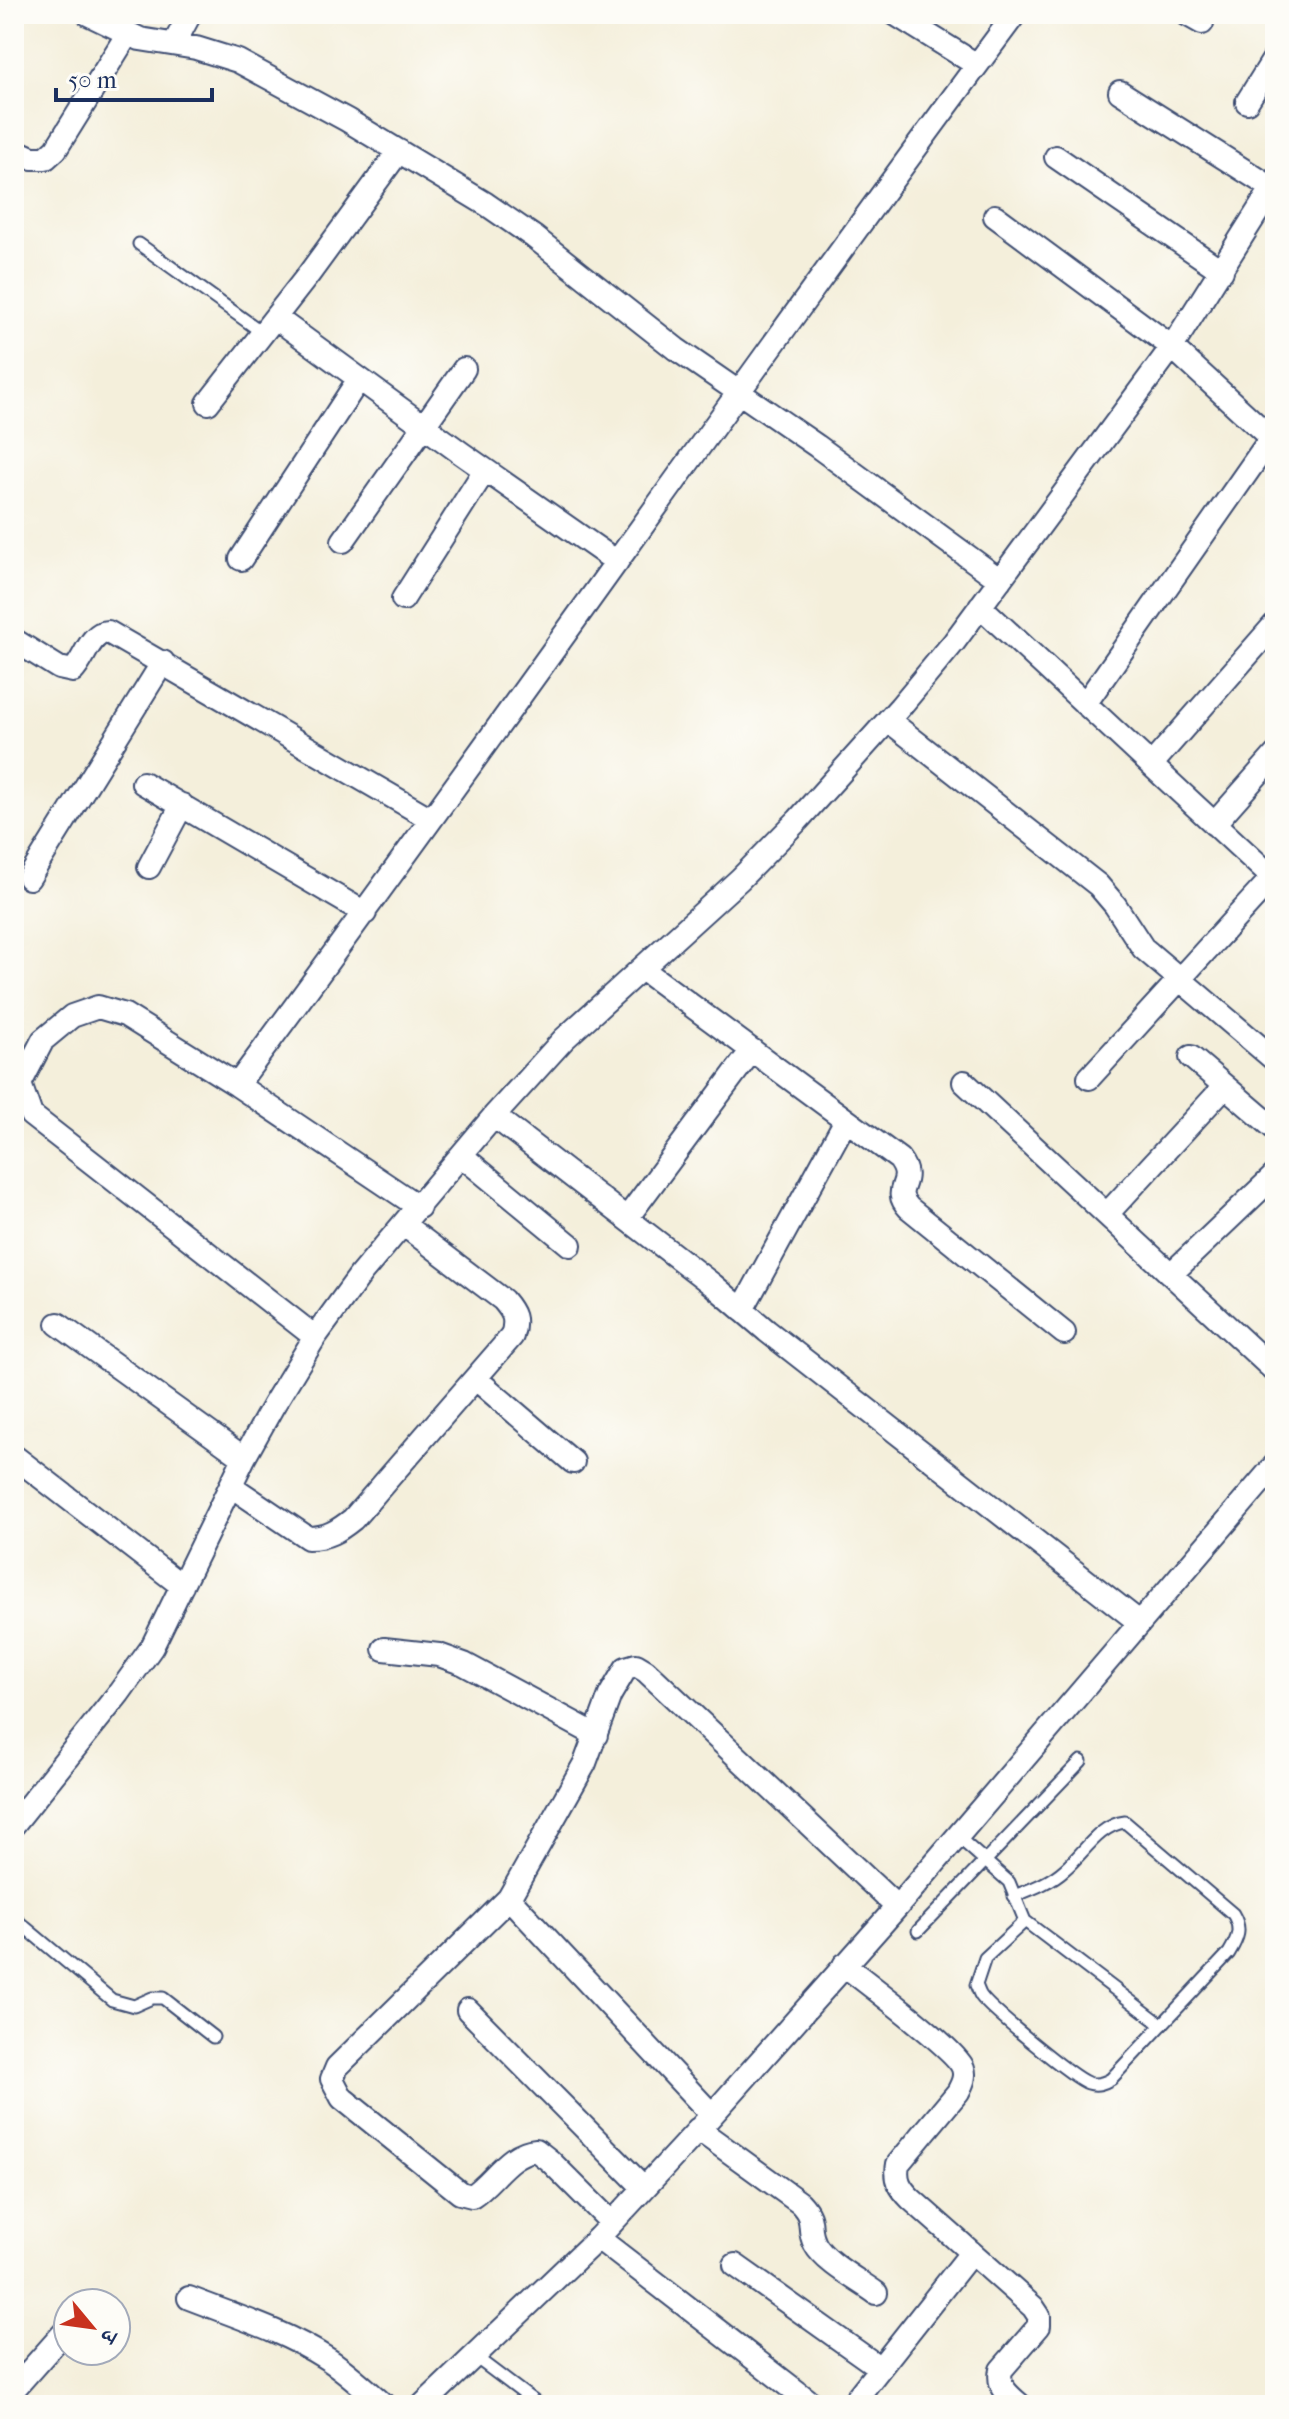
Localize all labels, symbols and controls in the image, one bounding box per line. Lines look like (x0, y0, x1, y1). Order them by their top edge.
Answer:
scale bar (56, 52, 212, 102)
text: 50 m (68, 66, 117, 94)
north arrow (52, 2287, 132, 2367)
text: उ (94, 2323, 124, 2349)

